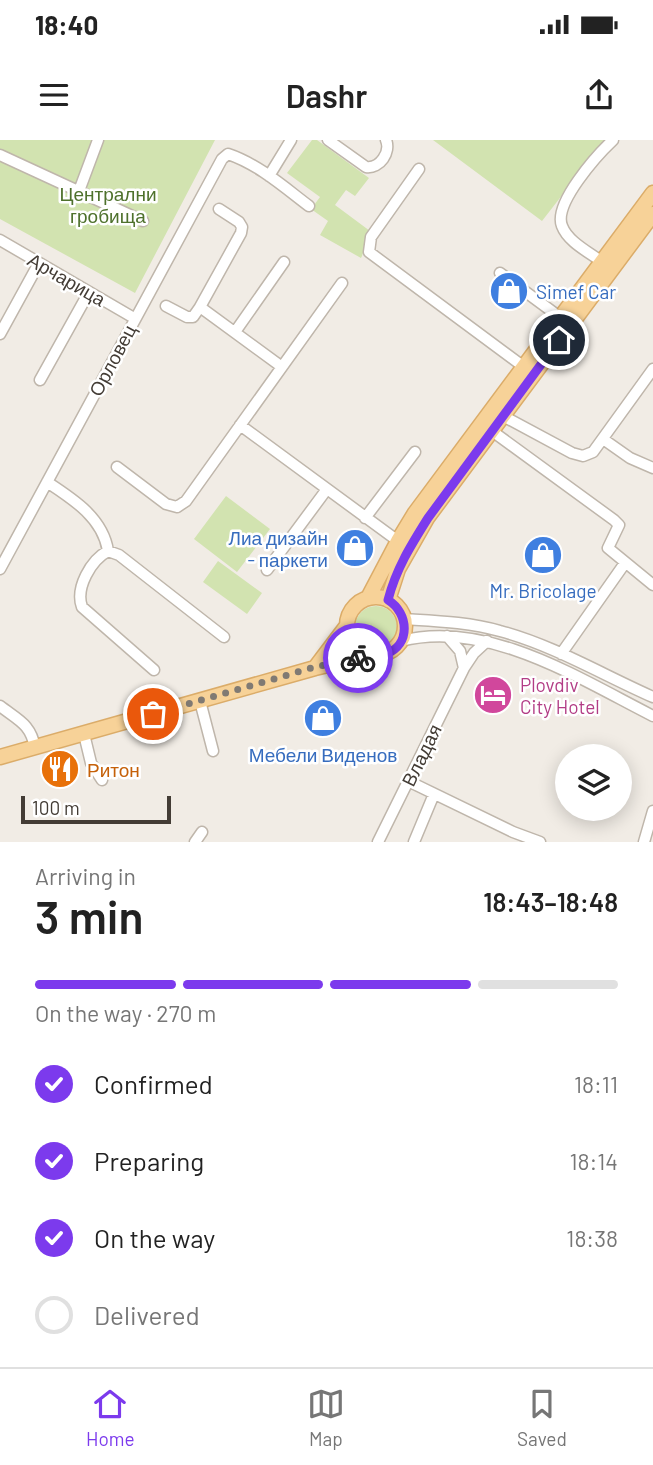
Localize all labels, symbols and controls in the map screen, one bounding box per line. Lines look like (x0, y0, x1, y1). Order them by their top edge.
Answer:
text: 18:40 (35, 9, 98, 40)
icon: menu (35, 76, 73, 114)
text: Dashr (286, 76, 367, 114)
icon: share (580, 76, 618, 114)
park label: Централни гробища (59, 182, 157, 227)
street label: Арчарица (24, 248, 110, 311)
shop icon: Simef Car (488, 270, 530, 312)
place label: Simef Car (536, 280, 616, 303)
pin (529, 310, 589, 370)
street label: Орловец (84, 320, 140, 400)
icon: home (540, 321, 578, 359)
place label: Лиа дизайн - паркети (228, 526, 328, 571)
shop icon: Лиа дизайн - паркети (334, 527, 376, 569)
shop icon: Mr. Bricolage (522, 534, 564, 576)
place label: Mr. Bricolage (489, 579, 597, 602)
courier (323, 623, 393, 693)
icon: bike (339, 639, 377, 677)
place label: Plovdiv City Hotel (520, 673, 600, 718)
hotel icon: Plovdiv City Hotel (472, 674, 514, 716)
pin (123, 684, 183, 744)
icon: bag (134, 695, 172, 733)
shop icon: Мебели Виденов (302, 697, 344, 739)
street label: Владая (396, 720, 446, 790)
place label: Мебели Виденов (249, 743, 397, 766)
map controls (555, 744, 632, 821)
button: layers (555, 744, 632, 821)
restaurant icon: Ритон (39, 748, 81, 790)
place label: Ритон (87, 758, 140, 781)
scale bar (21, 793, 172, 825)
text: 100 m (32, 796, 80, 819)
text: Arriving in (35, 862, 136, 890)
text: 18:43–18:48 (483, 886, 618, 917)
text: 3 min (35, 888, 144, 943)
text: On the way · 270 m (35, 999, 216, 1027)
icon: check (35, 1065, 73, 1103)
text: Confirmed (94, 1068, 213, 1099)
text: 18:11 (574, 1070, 618, 1098)
icon: check (35, 1142, 73, 1180)
text: Preparing (94, 1145, 204, 1176)
text: 18:14 (569, 1147, 618, 1175)
icon: check (35, 1219, 73, 1257)
text: On the way (94, 1222, 215, 1253)
text: 18:38 (566, 1224, 618, 1252)
text: Delivered (94, 1299, 200, 1330)
tab: Home (86, 1385, 135, 1450)
tab: Map (307, 1385, 345, 1450)
tab: Saved (517, 1385, 567, 1450)

